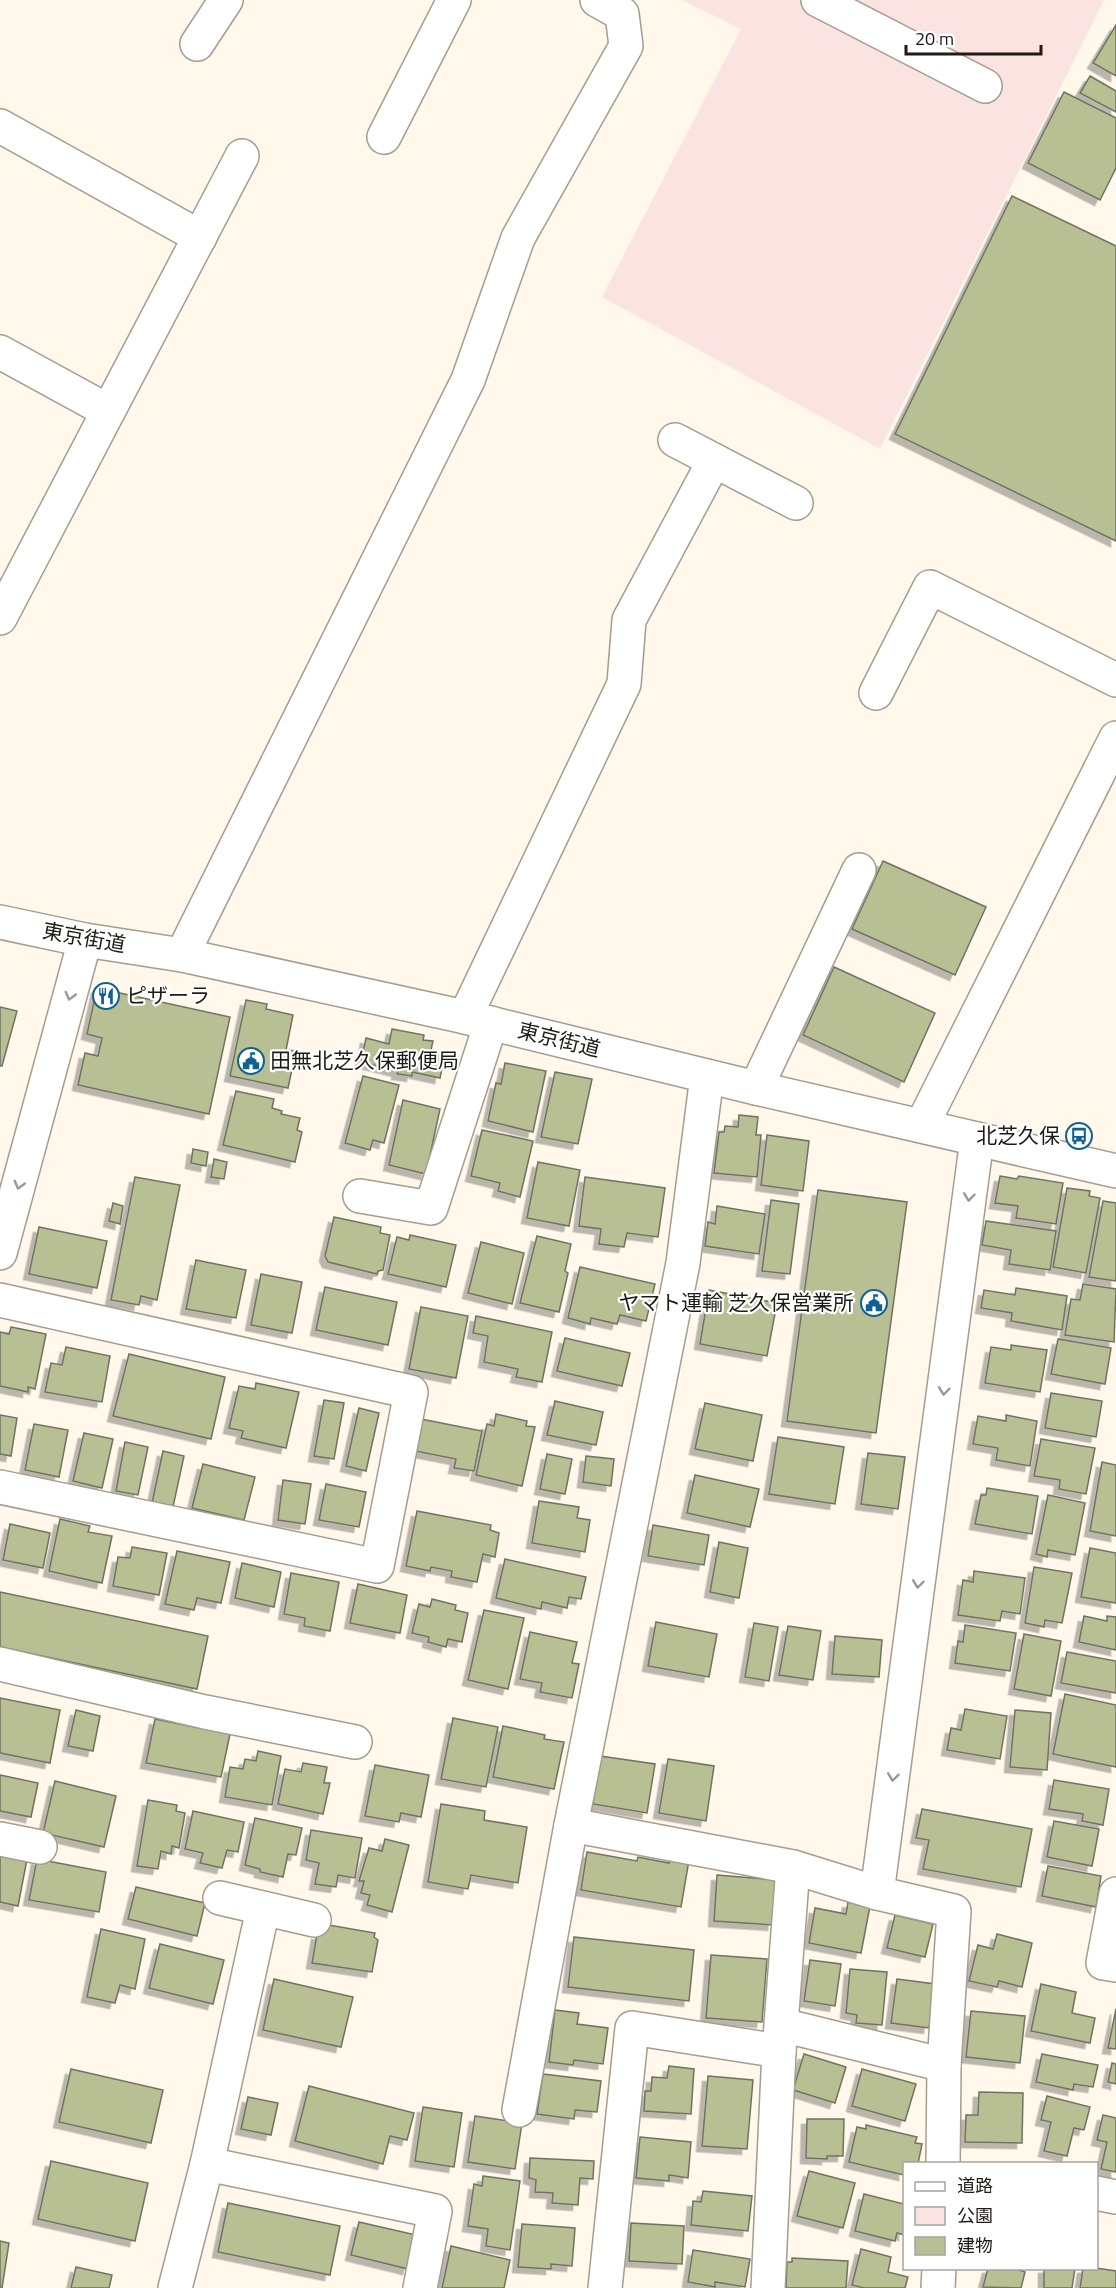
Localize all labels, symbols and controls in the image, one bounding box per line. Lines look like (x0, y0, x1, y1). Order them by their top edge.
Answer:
scale bar (906, 18, 1041, 56)
text: 20 m (915, 25, 954, 52)
street label: 東京街道 (40, 914, 128, 960)
place label: ピザーラ (126, 979, 210, 1011)
restaurant icon: ピザーラ (91, 981, 121, 1011)
one-way arrow (64, 991, 77, 1001)
street label: 東京街道 (515, 1013, 604, 1065)
place label: 田無北芝久保郵便局 (270, 1044, 459, 1076)
public building icon: 田無北芝久保郵便局 (236, 1046, 266, 1076)
place label: 北芝久保 (976, 1119, 1060, 1151)
bus stop icon: 北芝久保 (1064, 1121, 1094, 1151)
one-way arrow (13, 1179, 26, 1189)
one-way arrow (963, 1193, 976, 1202)
place label: ヤマト運輸 芝久保営業所 (618, 1286, 854, 1318)
public building icon: ヤマト運輸 芝久保営業所 (859, 1288, 889, 1318)
one-way arrow (938, 1386, 950, 1395)
one-way arrow (912, 1579, 925, 1588)
one-way arrow (887, 1773, 899, 1782)
legend (903, 2162, 1098, 2270)
text: 道路 (957, 2172, 993, 2199)
text: 公園 (957, 2202, 993, 2229)
text: 建物 (957, 2232, 993, 2259)

